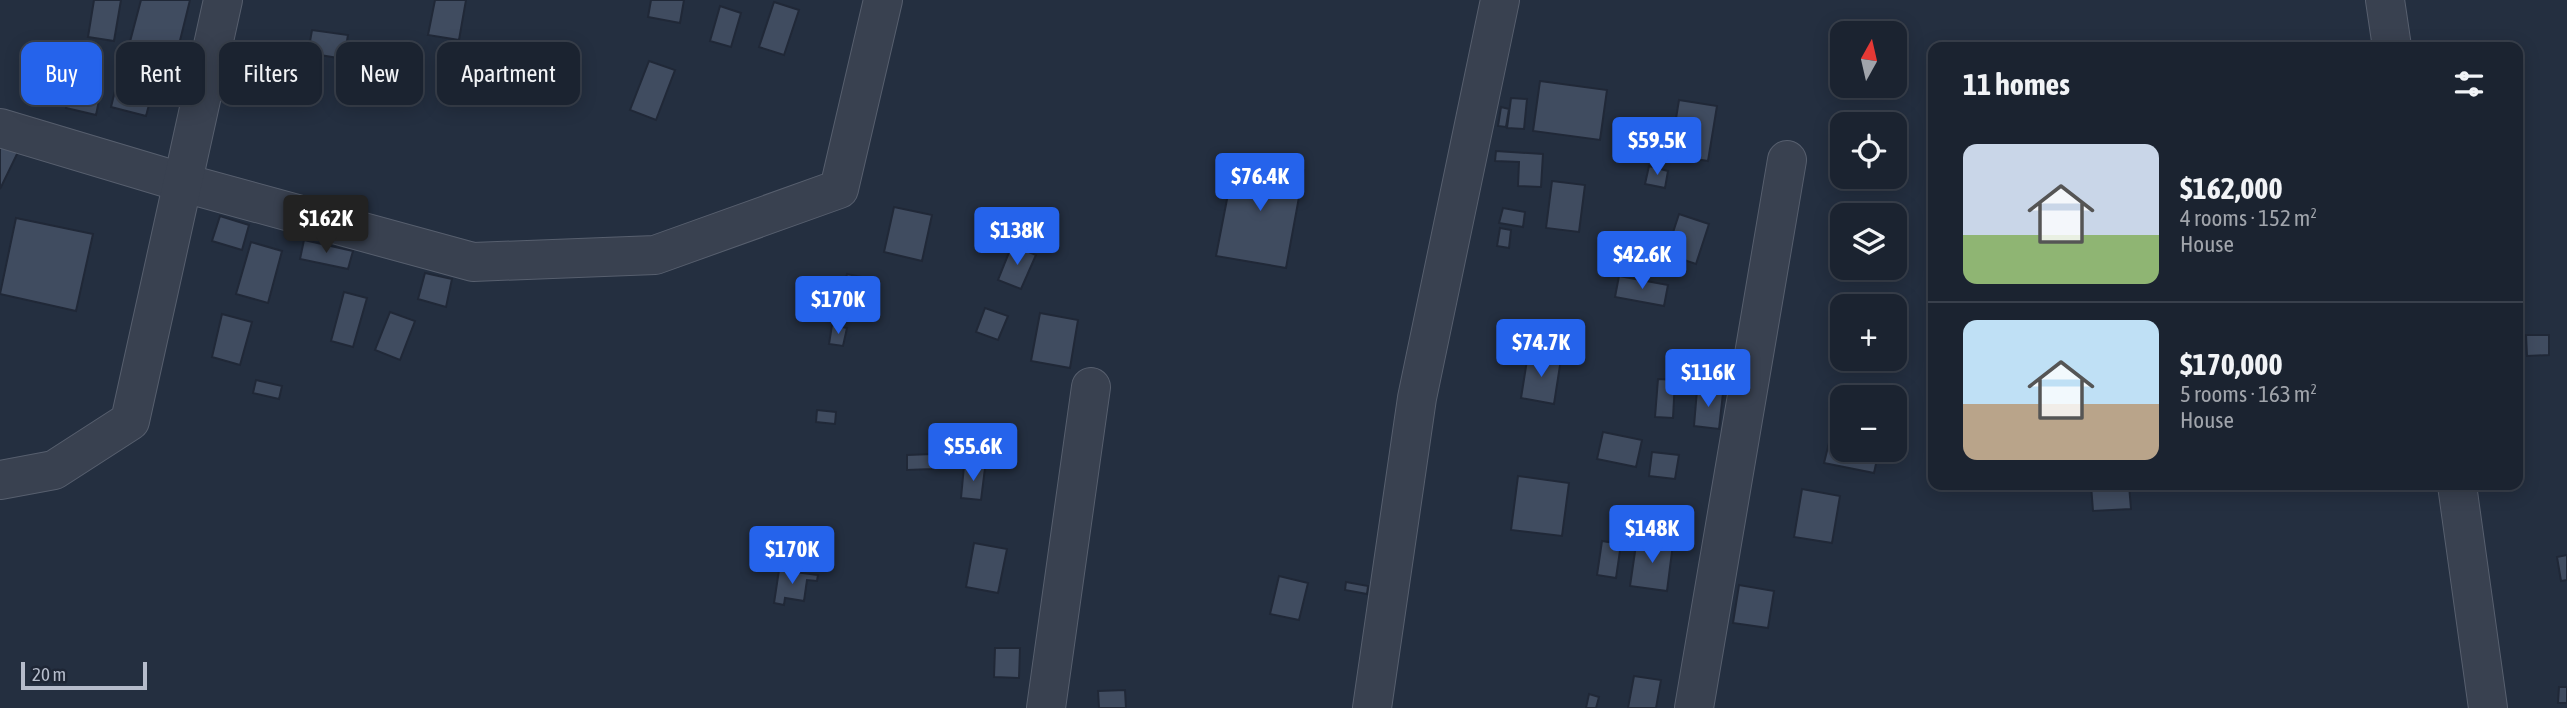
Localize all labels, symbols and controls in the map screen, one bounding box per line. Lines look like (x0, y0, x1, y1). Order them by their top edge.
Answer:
north arrow (1830, 21, 1908, 98)
map controls (1830, 21, 1907, 462)
chip: Buy (21, 42, 102, 105)
chip: Rent (116, 42, 205, 105)
chip: Filters (219, 42, 322, 105)
chip: New (336, 42, 423, 105)
chip: Apartment (437, 42, 580, 105)
icon: filters (2450, 65, 2488, 103)
text: 11 homes (1963, 67, 2070, 101)
button: locate (1830, 112, 1907, 189)
pin: $59.5K (1600, 118, 1714, 177)
text: $59.5K (1628, 127, 1686, 153)
pin: $76.4K (1203, 154, 1317, 213)
text: $76.4K (1231, 163, 1289, 189)
text: $162,000 (2180, 171, 2283, 205)
icon: home (2019, 172, 2103, 256)
pin: $162K (277, 196, 375, 255)
button: layers (1830, 203, 1907, 280)
text: $162K (299, 205, 353, 231)
text: 4 rooms · 152 m² (2180, 205, 2317, 231)
pin: $138K (968, 208, 1066, 267)
text: $138K (990, 217, 1044, 243)
text: House (2180, 231, 2234, 257)
pin: $42.6K (1585, 232, 1699, 291)
text: $42.6K (1613, 241, 1671, 267)
pin: $170K (789, 276, 887, 336)
text: $170K (811, 286, 865, 312)
button: + (1830, 294, 1907, 371)
pin: $74.7K (1484, 320, 1598, 379)
text: $74.7K (1512, 329, 1570, 355)
text: $170,000 (2180, 347, 2283, 381)
icon: home (2019, 348, 2103, 432)
pin: $116K (1659, 350, 1757, 409)
text: $116K (1681, 359, 1735, 385)
text: 5 rooms · 163 m² (2180, 381, 2317, 407)
button: − (1830, 385, 1907, 462)
text: House (2180, 407, 2234, 433)
pin: $55.6K (916, 424, 1030, 483)
text: $55.6K (944, 433, 1002, 459)
pin: $148K (1603, 505, 1701, 565)
text: $148K (1625, 515, 1679, 541)
pin: $170K (743, 526, 841, 586)
text: $170K (765, 536, 819, 562)
scale bar (21, 659, 147, 691)
text: 20 m (32, 663, 66, 685)

